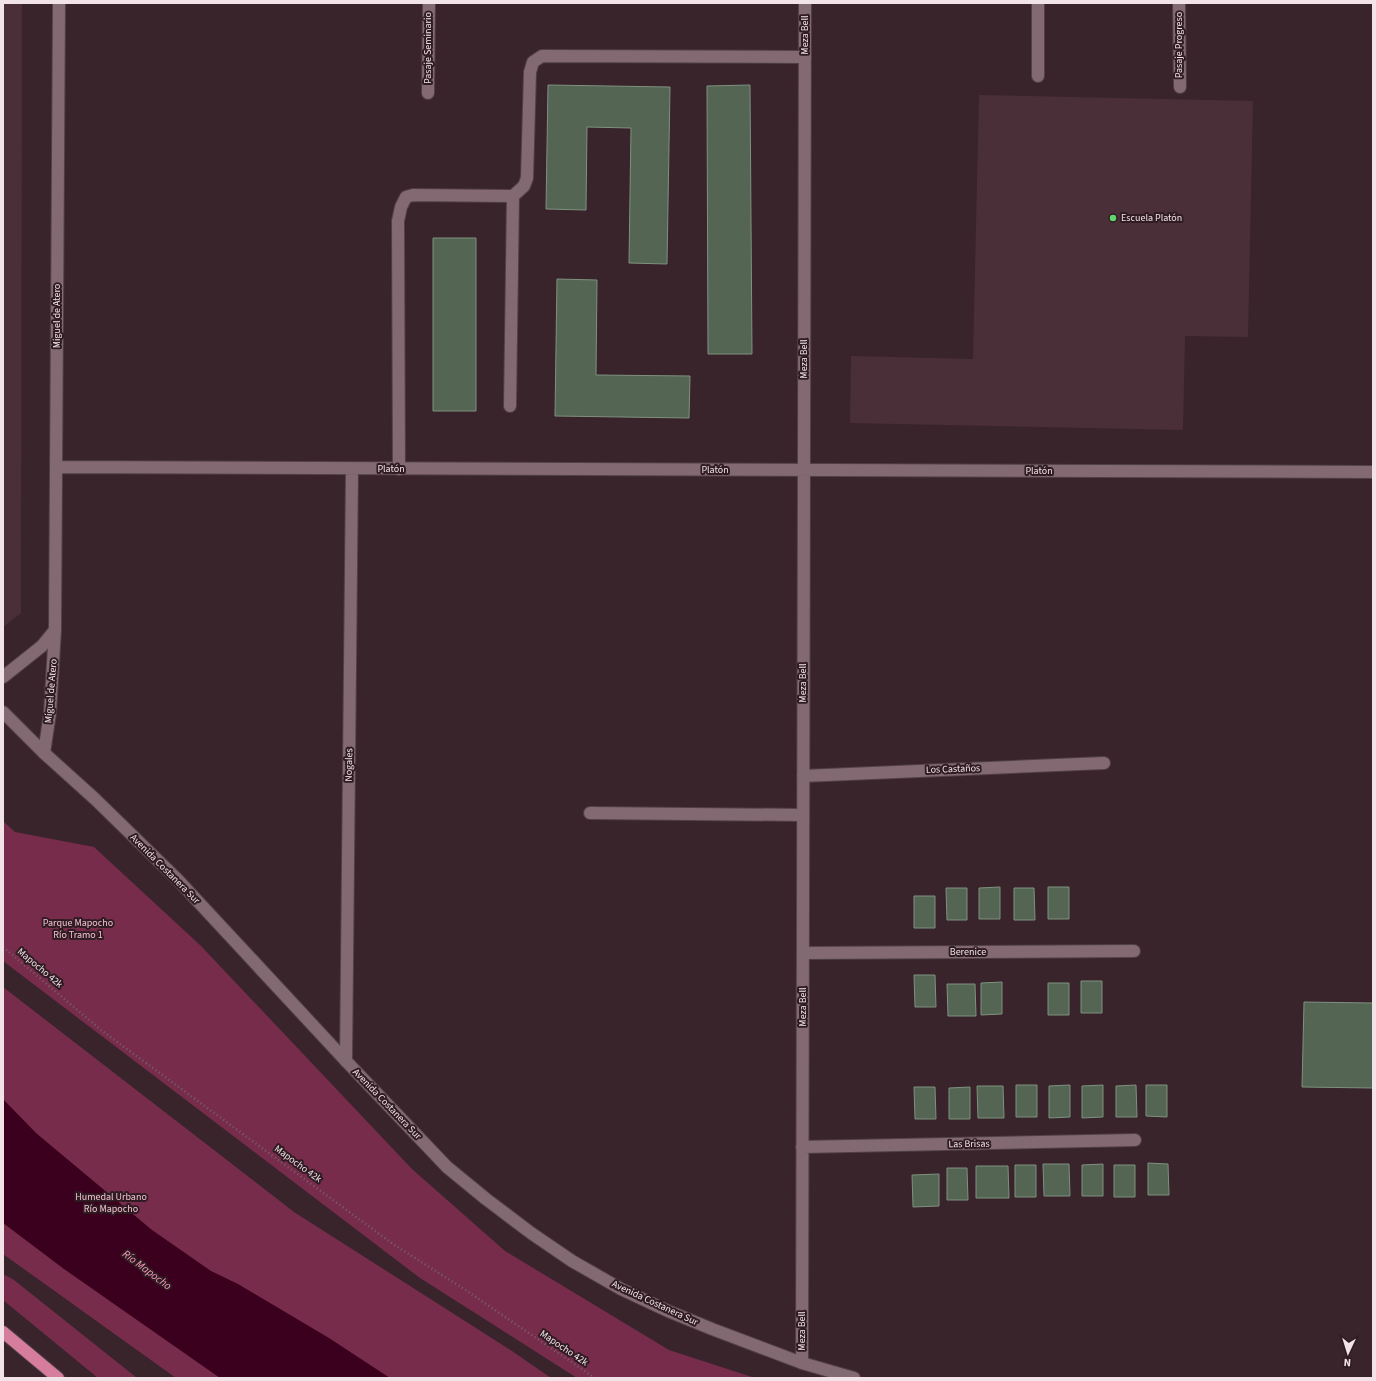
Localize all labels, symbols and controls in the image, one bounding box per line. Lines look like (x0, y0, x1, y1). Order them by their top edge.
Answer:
street label: Pasaje Seminario (421, 12, 435, 84)
street label: Pasaje Progreso (1172, 12, 1186, 78)
street label: Meza Bell (798, 15, 812, 55)
place label: Escuela Platón (1121, 211, 1182, 225)
marker: Escuela Platón (1108, 213, 1118, 223)
street label: Miguel de Atero (50, 284, 64, 348)
street label: Meza Bell (797, 339, 811, 379)
street label: Platón (377, 462, 405, 476)
street label: Platón (701, 463, 729, 477)
street label: Platón (1025, 464, 1053, 478)
street label: Miguel de Atero (41, 658, 61, 724)
street label: Meza Bell (796, 663, 810, 703)
street label: Nogales (342, 748, 356, 782)
street label: Los Castaños (926, 761, 980, 777)
street label: Avenida Costanera Sur (127, 831, 203, 907)
park label: Parque Mapocho Río Tramo 1 (43, 916, 113, 942)
street label: Mapocho 42k (14, 945, 66, 991)
street label: Berenice (950, 945, 986, 959)
street label: Meza Bell (796, 987, 810, 1027)
street label: Avenida Costanera Sur (349, 1065, 425, 1143)
street label: Las Brisas (948, 1137, 990, 1151)
street label: Mapocho 42k (271, 1142, 325, 1186)
park label: Humedal Urbano Río Mapocho (75, 1190, 147, 1216)
water label: Río Mapocho (119, 1247, 175, 1294)
street label: Avenida Costanera Sur (610, 1277, 701, 1329)
street label: Meza Bell (795, 1311, 809, 1351)
street label: Mapocho 42k (537, 1327, 591, 1369)
north arrow (1328, 1333, 1368, 1373)
text: N (1343, 1355, 1352, 1370)

